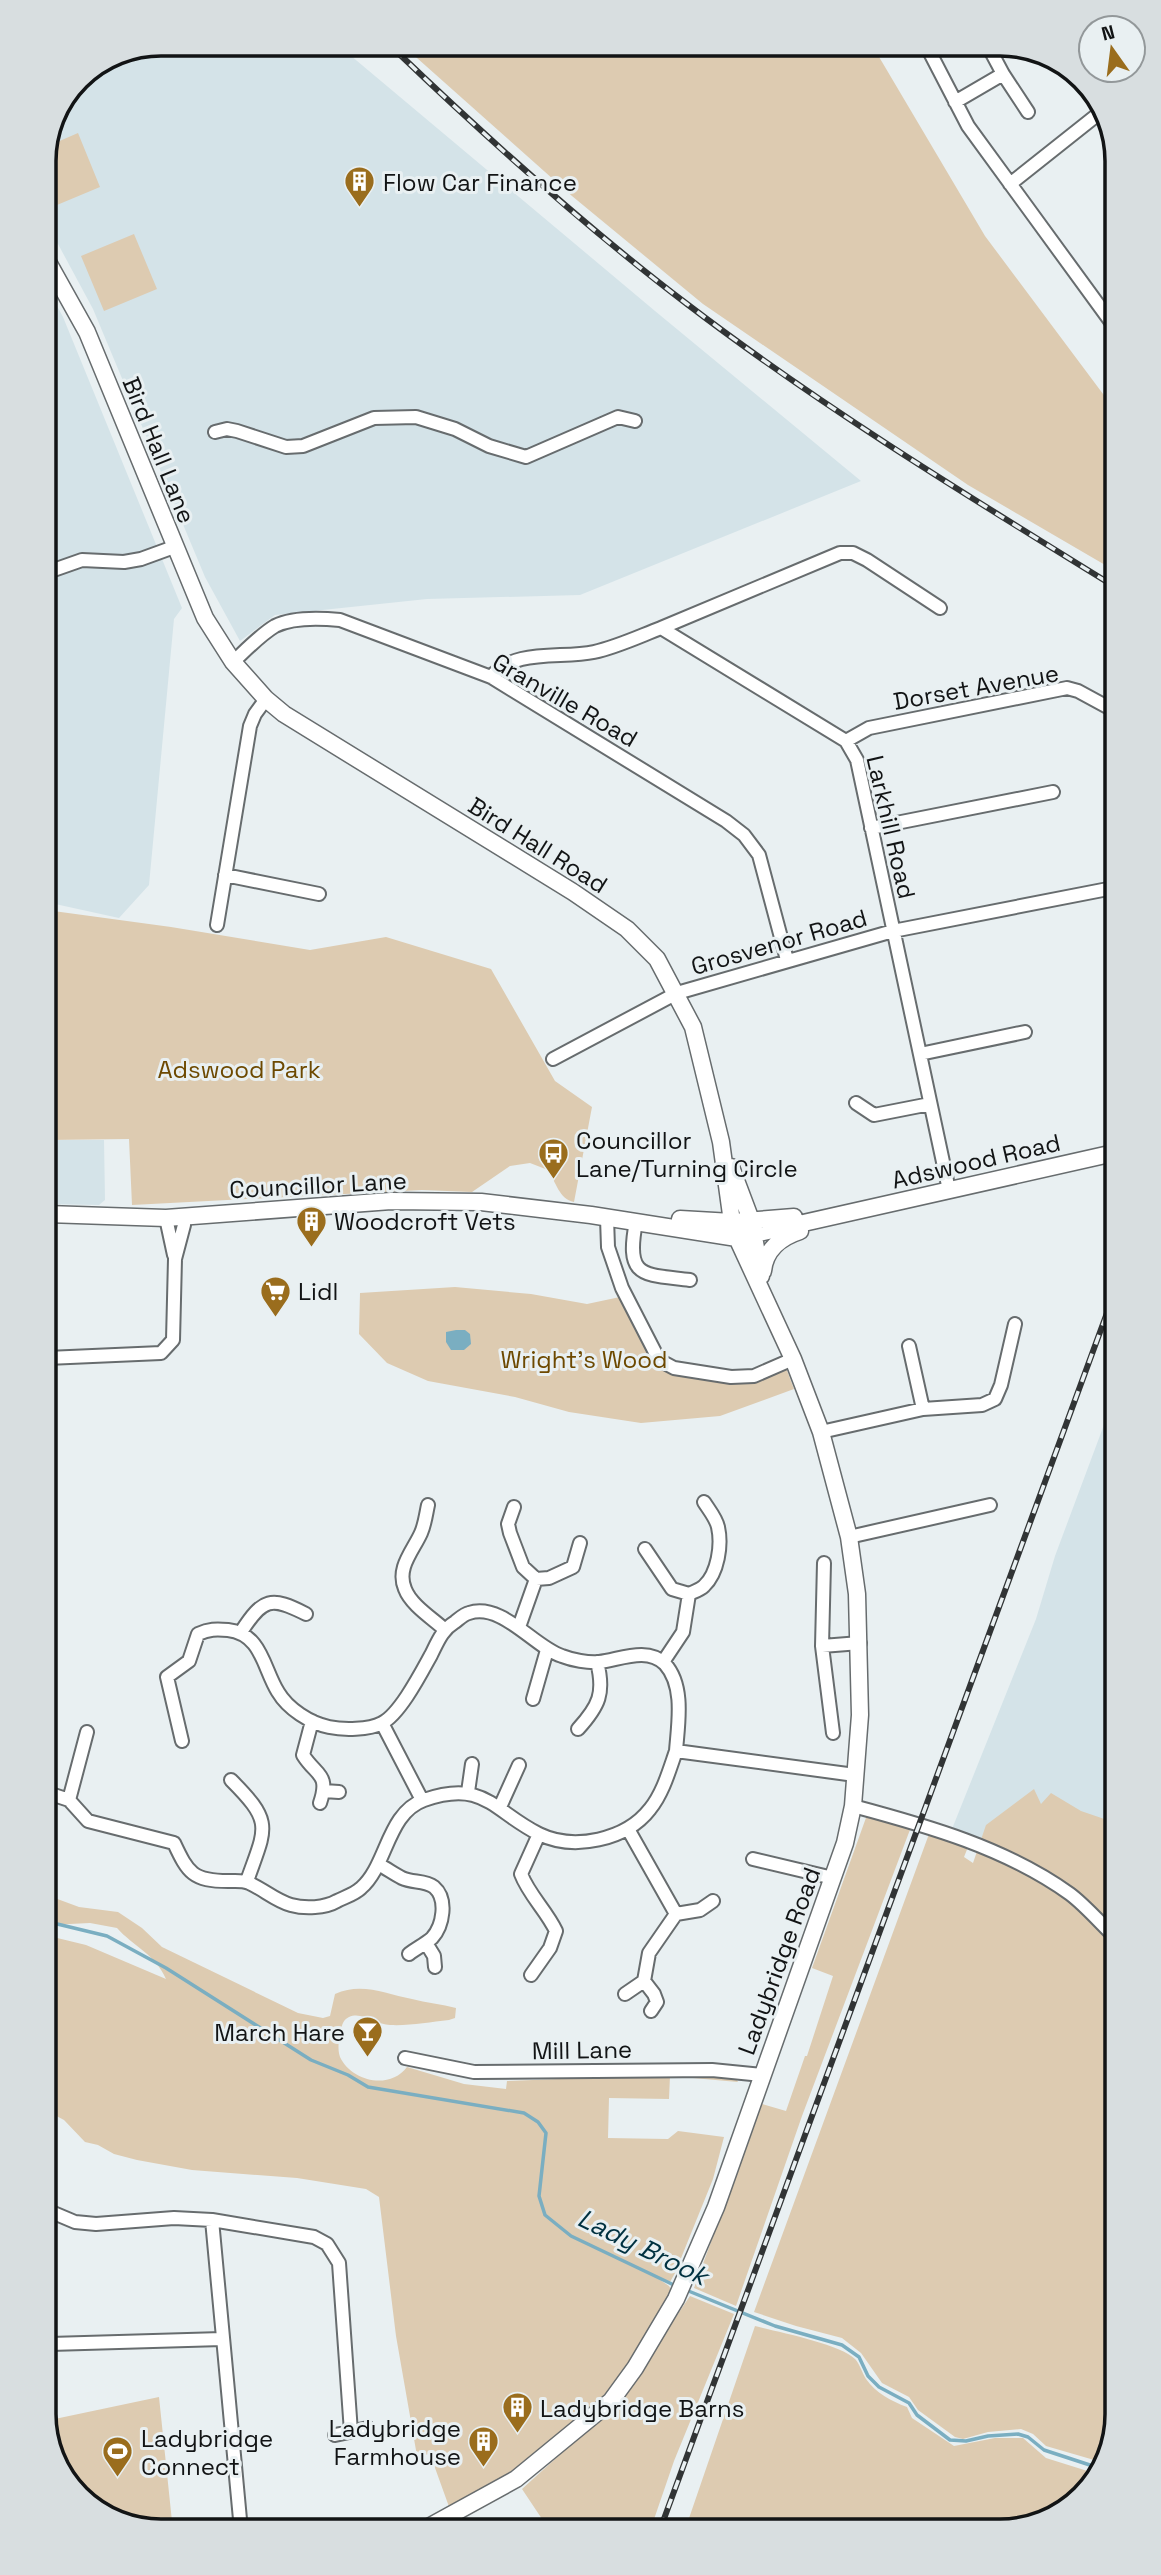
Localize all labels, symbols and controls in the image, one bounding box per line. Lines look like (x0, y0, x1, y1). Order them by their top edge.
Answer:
north arrow (1077, 14, 1147, 84)
text: N (1099, 19, 1117, 47)
building icon: Flow Car Finance (343, 165, 377, 209)
place label: Flow Car Finance (383, 167, 577, 198)
street label: Bird Hall Lane (116, 372, 202, 528)
street label: Granville Road (487, 646, 643, 754)
street label: Dorset Avenue (891, 657, 1061, 717)
street label: Larkhill Road (859, 752, 923, 902)
street label: Bird Hall Road (463, 790, 613, 900)
street label: Grosvenor Road (687, 902, 871, 982)
park label: Adswood Park (157, 1054, 321, 1085)
place label: Councillor Lane/Turning Circle (576, 1125, 798, 1184)
street label: Adswood Road (889, 1127, 1063, 1195)
bus stop icon: Councillor Lane/Turning Circle (536, 1137, 570, 1181)
street label: Councillor Lane (229, 1165, 407, 1205)
building icon: Woodcroft Vets (294, 1204, 328, 1248)
place label: Woodcroft Vets (334, 1206, 516, 1237)
supermarket icon: Lidl (258, 1274, 292, 1318)
place label: Lidl (298, 1276, 338, 1307)
park label: Wright's Wood (500, 1344, 668, 1375)
street label: Ladybridge Road (731, 1863, 827, 2059)
bar icon: March Hare (351, 2015, 385, 2059)
place label: March Hare (214, 2017, 345, 2048)
street label: Mill Lane (532, 2034, 632, 2066)
water label: Lady Brook (572, 2201, 716, 2294)
building icon: Ladybridge Barns (500, 2391, 534, 2435)
place label: Ladybridge Barns (540, 2393, 744, 2424)
place label: Ladybridge Farmhouse (329, 2413, 461, 2472)
place label: Ladybridge Connect (141, 2423, 273, 2482)
building icon: Ladybridge Farmhouse (467, 2425, 501, 2469)
sports icon: Ladybridge Connect (101, 2435, 135, 2479)

